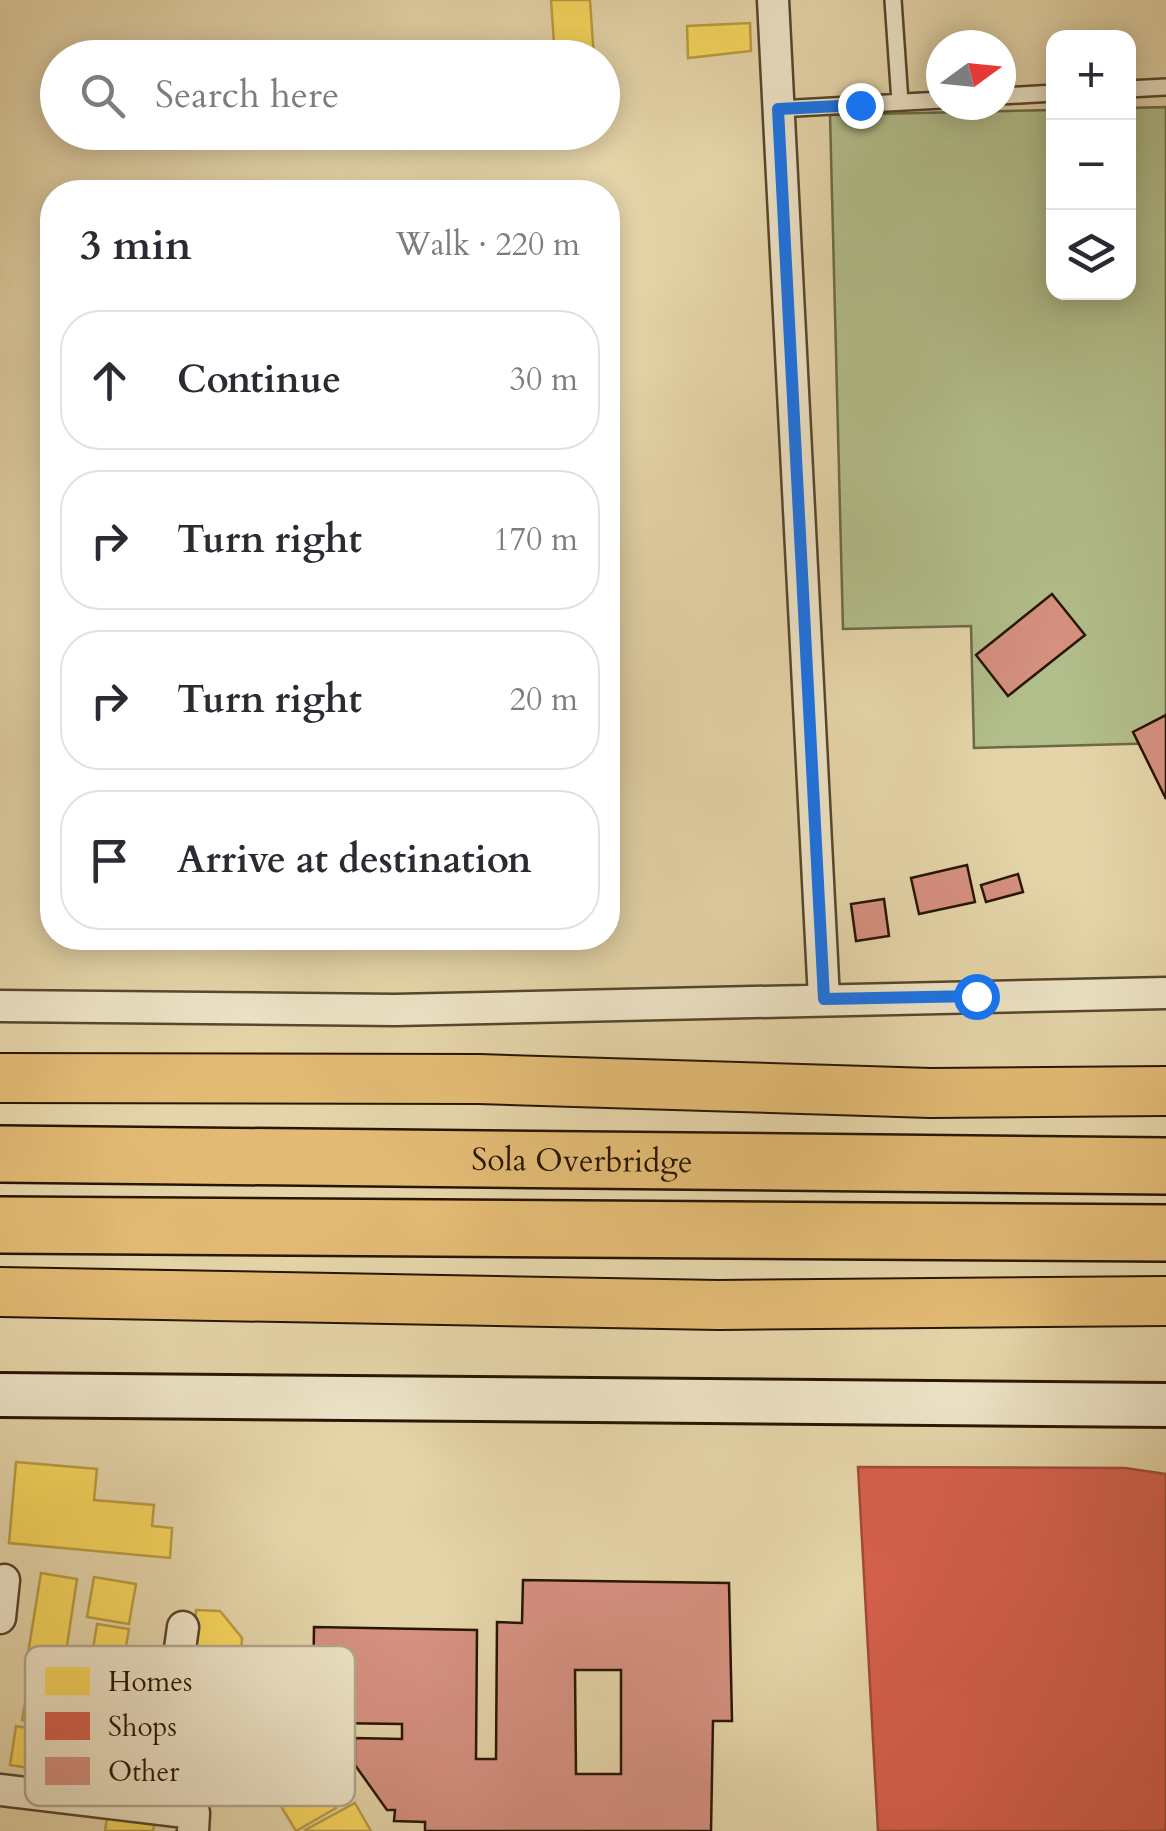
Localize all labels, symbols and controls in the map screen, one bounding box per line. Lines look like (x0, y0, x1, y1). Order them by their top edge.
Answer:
north arrow (926, 30, 1016, 120)
map controls (1046, 30, 1136, 300)
button: + (1046, 30, 1136, 120)
search box (40, 40, 620, 150)
icon: search (75, 68, 130, 123)
text: Search here (155, 69, 339, 121)
route end (838, 83, 884, 129)
button: − (1046, 120, 1136, 210)
button: layers (1046, 210, 1136, 300)
text: 3 min (80, 217, 192, 274)
text: Walk · 220 m (395, 223, 580, 267)
icon: ahead (82, 353, 137, 408)
text: Continue (177, 354, 341, 406)
text: 30 m (510, 358, 578, 402)
icon: right (82, 513, 137, 568)
text: Turn right (177, 514, 362, 566)
text: 170 m (493, 518, 578, 562)
icon: right (82, 673, 137, 728)
text: Turn right (177, 674, 362, 726)
text: 20 m (510, 678, 578, 722)
icon: arrive (82, 833, 137, 888)
text: Arrive at destination (177, 834, 532, 886)
route start (954, 974, 1000, 1020)
street label: Sola Overbridge (471, 1138, 693, 1184)
legend (25, 1646, 355, 1806)
text: Homes (108, 1663, 192, 1701)
text: Shops (108, 1708, 177, 1746)
text: Other (108, 1753, 180, 1791)

